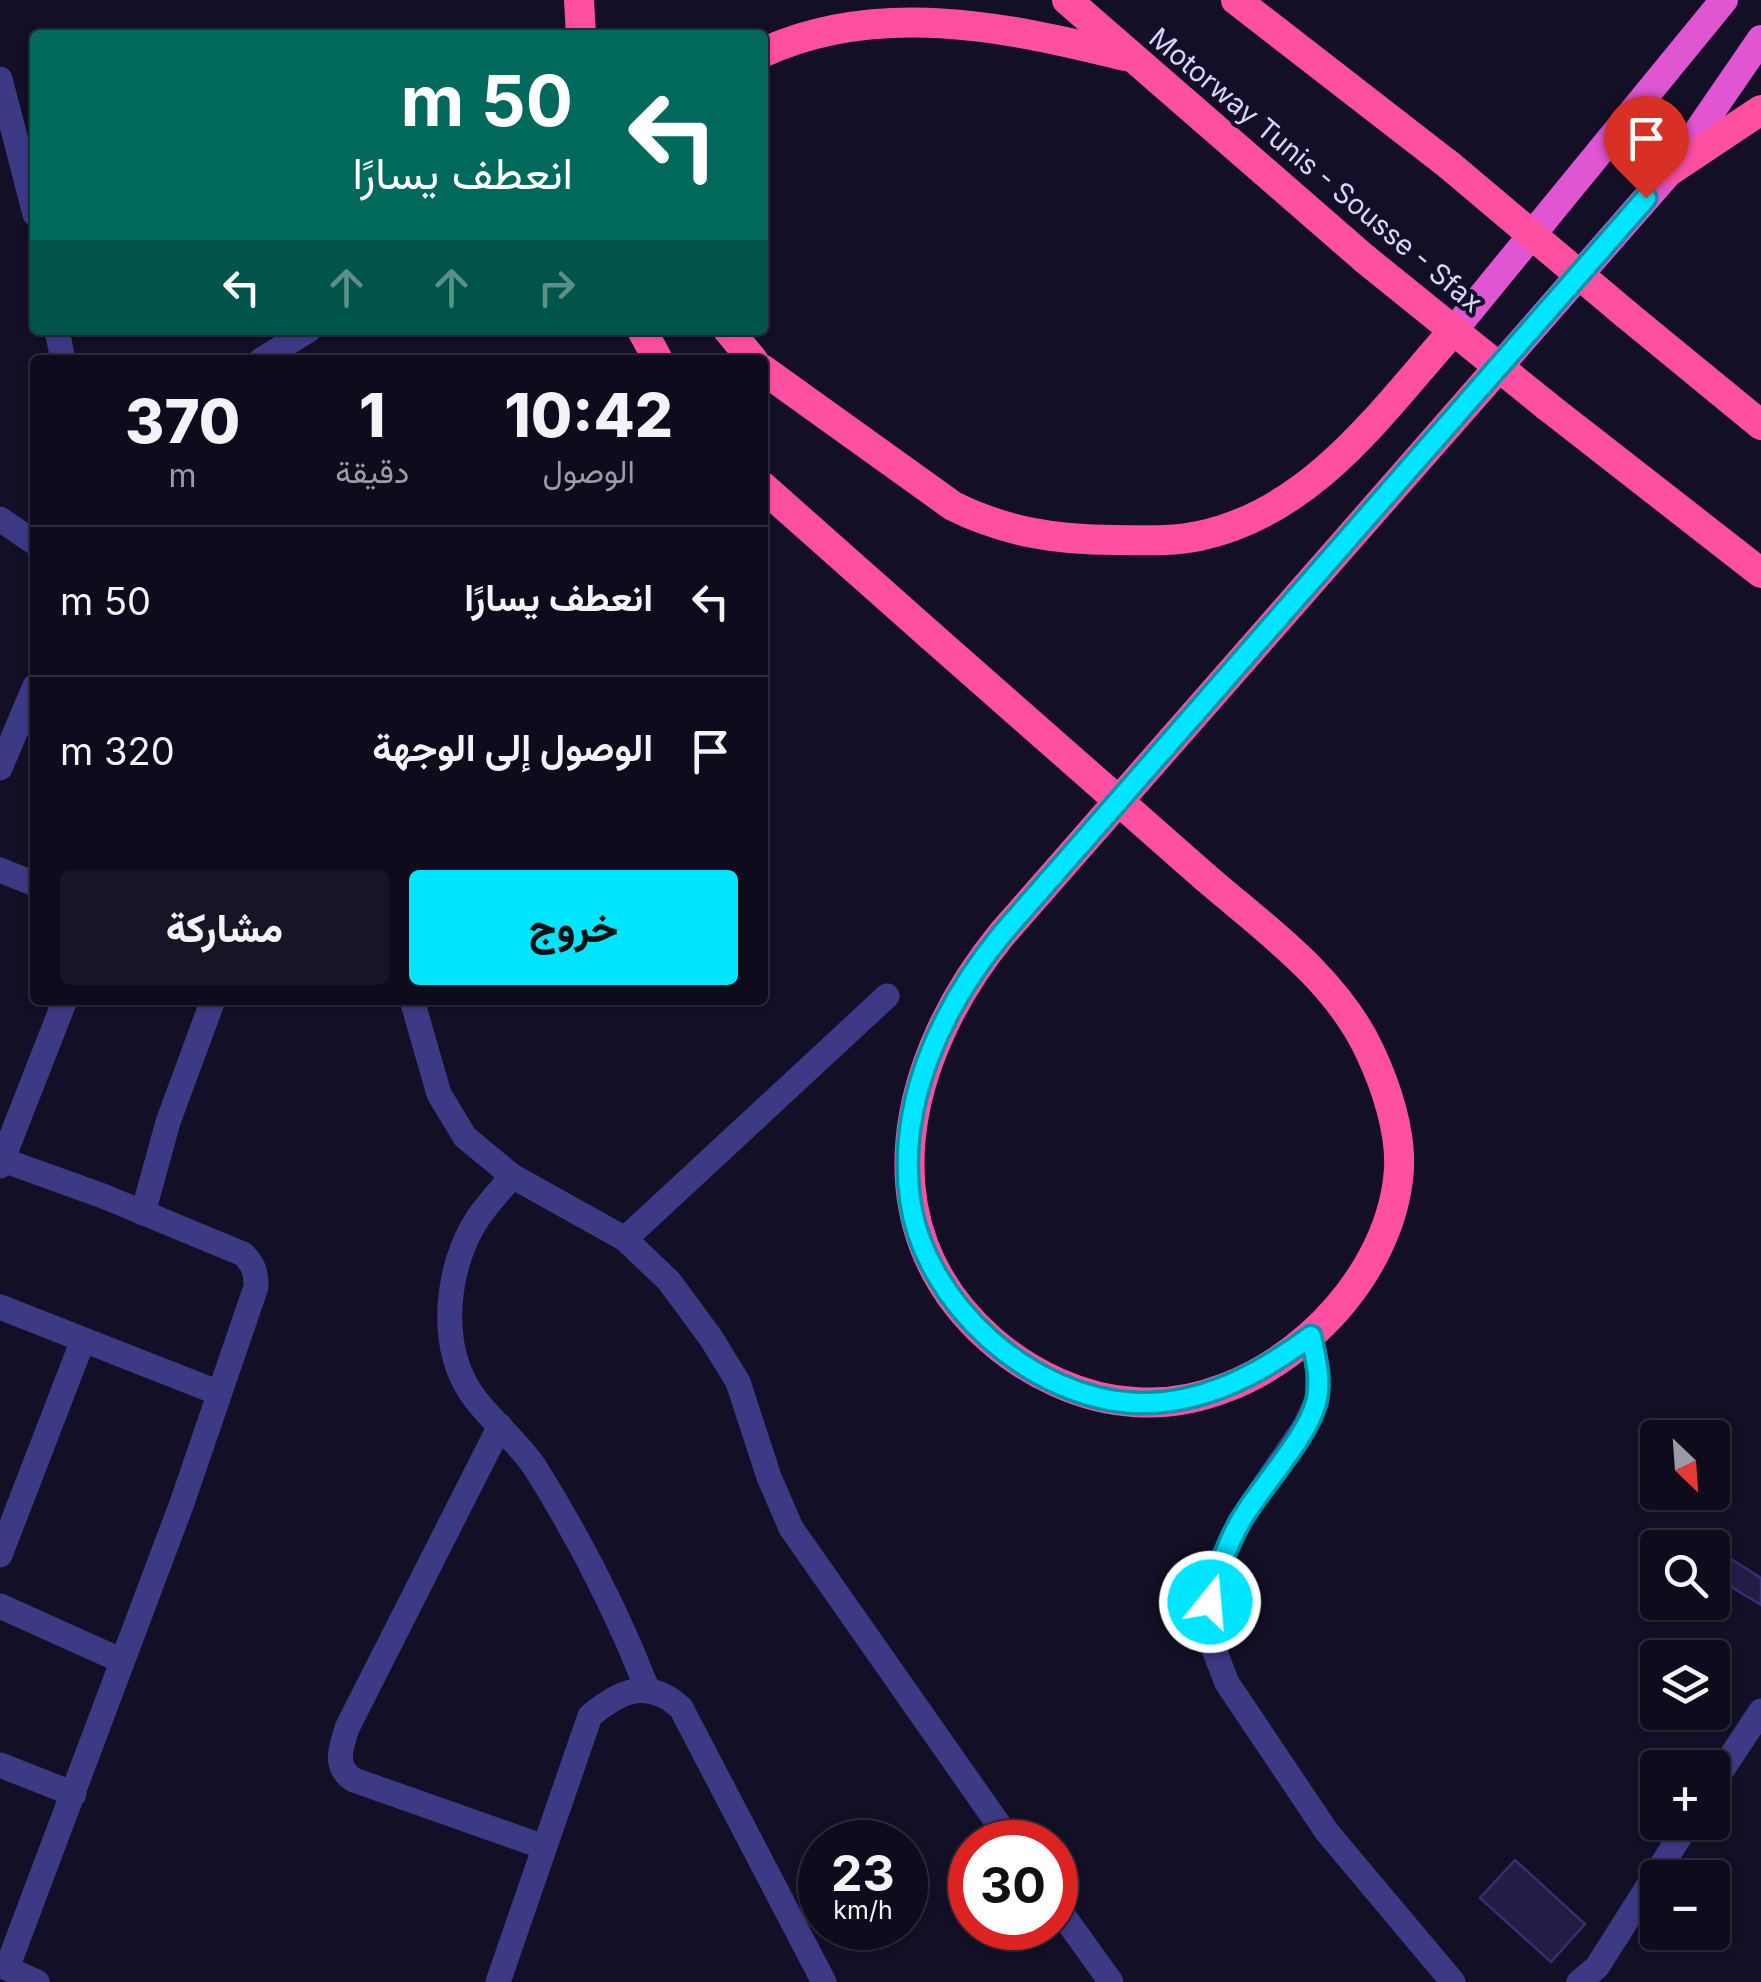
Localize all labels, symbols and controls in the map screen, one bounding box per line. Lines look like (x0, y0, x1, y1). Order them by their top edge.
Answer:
street label: Motorway Tunis - Sousse - Sfax (1143, 21, 1489, 319)
text: 50 m (401, 58, 573, 143)
icon: left (608, 70, 738, 200)
pin (1604, 96, 1689, 199)
icon: arrive (1619, 111, 1674, 166)
text: انعطف يسارًا (353, 145, 573, 200)
icon: left (214, 260, 269, 315)
icon: ahead (319, 260, 374, 315)
icon: ahead (424, 260, 479, 315)
icon: right (529, 260, 584, 315)
text: 1 (359, 379, 386, 451)
text: 10:42 (504, 379, 673, 451)
text: 370 (125, 385, 240, 457)
text: دقيقة (335, 452, 409, 491)
text: الوصول (542, 452, 635, 491)
text: m (169, 456, 197, 495)
text: انعطف يسارًا (464, 574, 653, 620)
icon: left (683, 574, 738, 629)
text: 50 m (60, 578, 151, 624)
text: الوصول إلى الوجهة (372, 724, 653, 770)
icon: arrive (683, 724, 738, 779)
text: 320 m (60, 728, 175, 774)
button: مشاركة (60, 870, 389, 985)
button: خروج (409, 870, 738, 985)
north arrow (1640, 1420, 1730, 1510)
map controls (1640, 1420, 1730, 1950)
button: search (1640, 1530, 1730, 1620)
position arrow (1158, 1550, 1262, 1654)
button: layers (1640, 1640, 1730, 1730)
button: + (1640, 1750, 1730, 1840)
speed limit sign: 30 (948, 1820, 1078, 1950)
text: 23 (831, 1843, 895, 1903)
button: − (1640, 1860, 1730, 1950)
text: km/h (833, 1895, 893, 1925)

